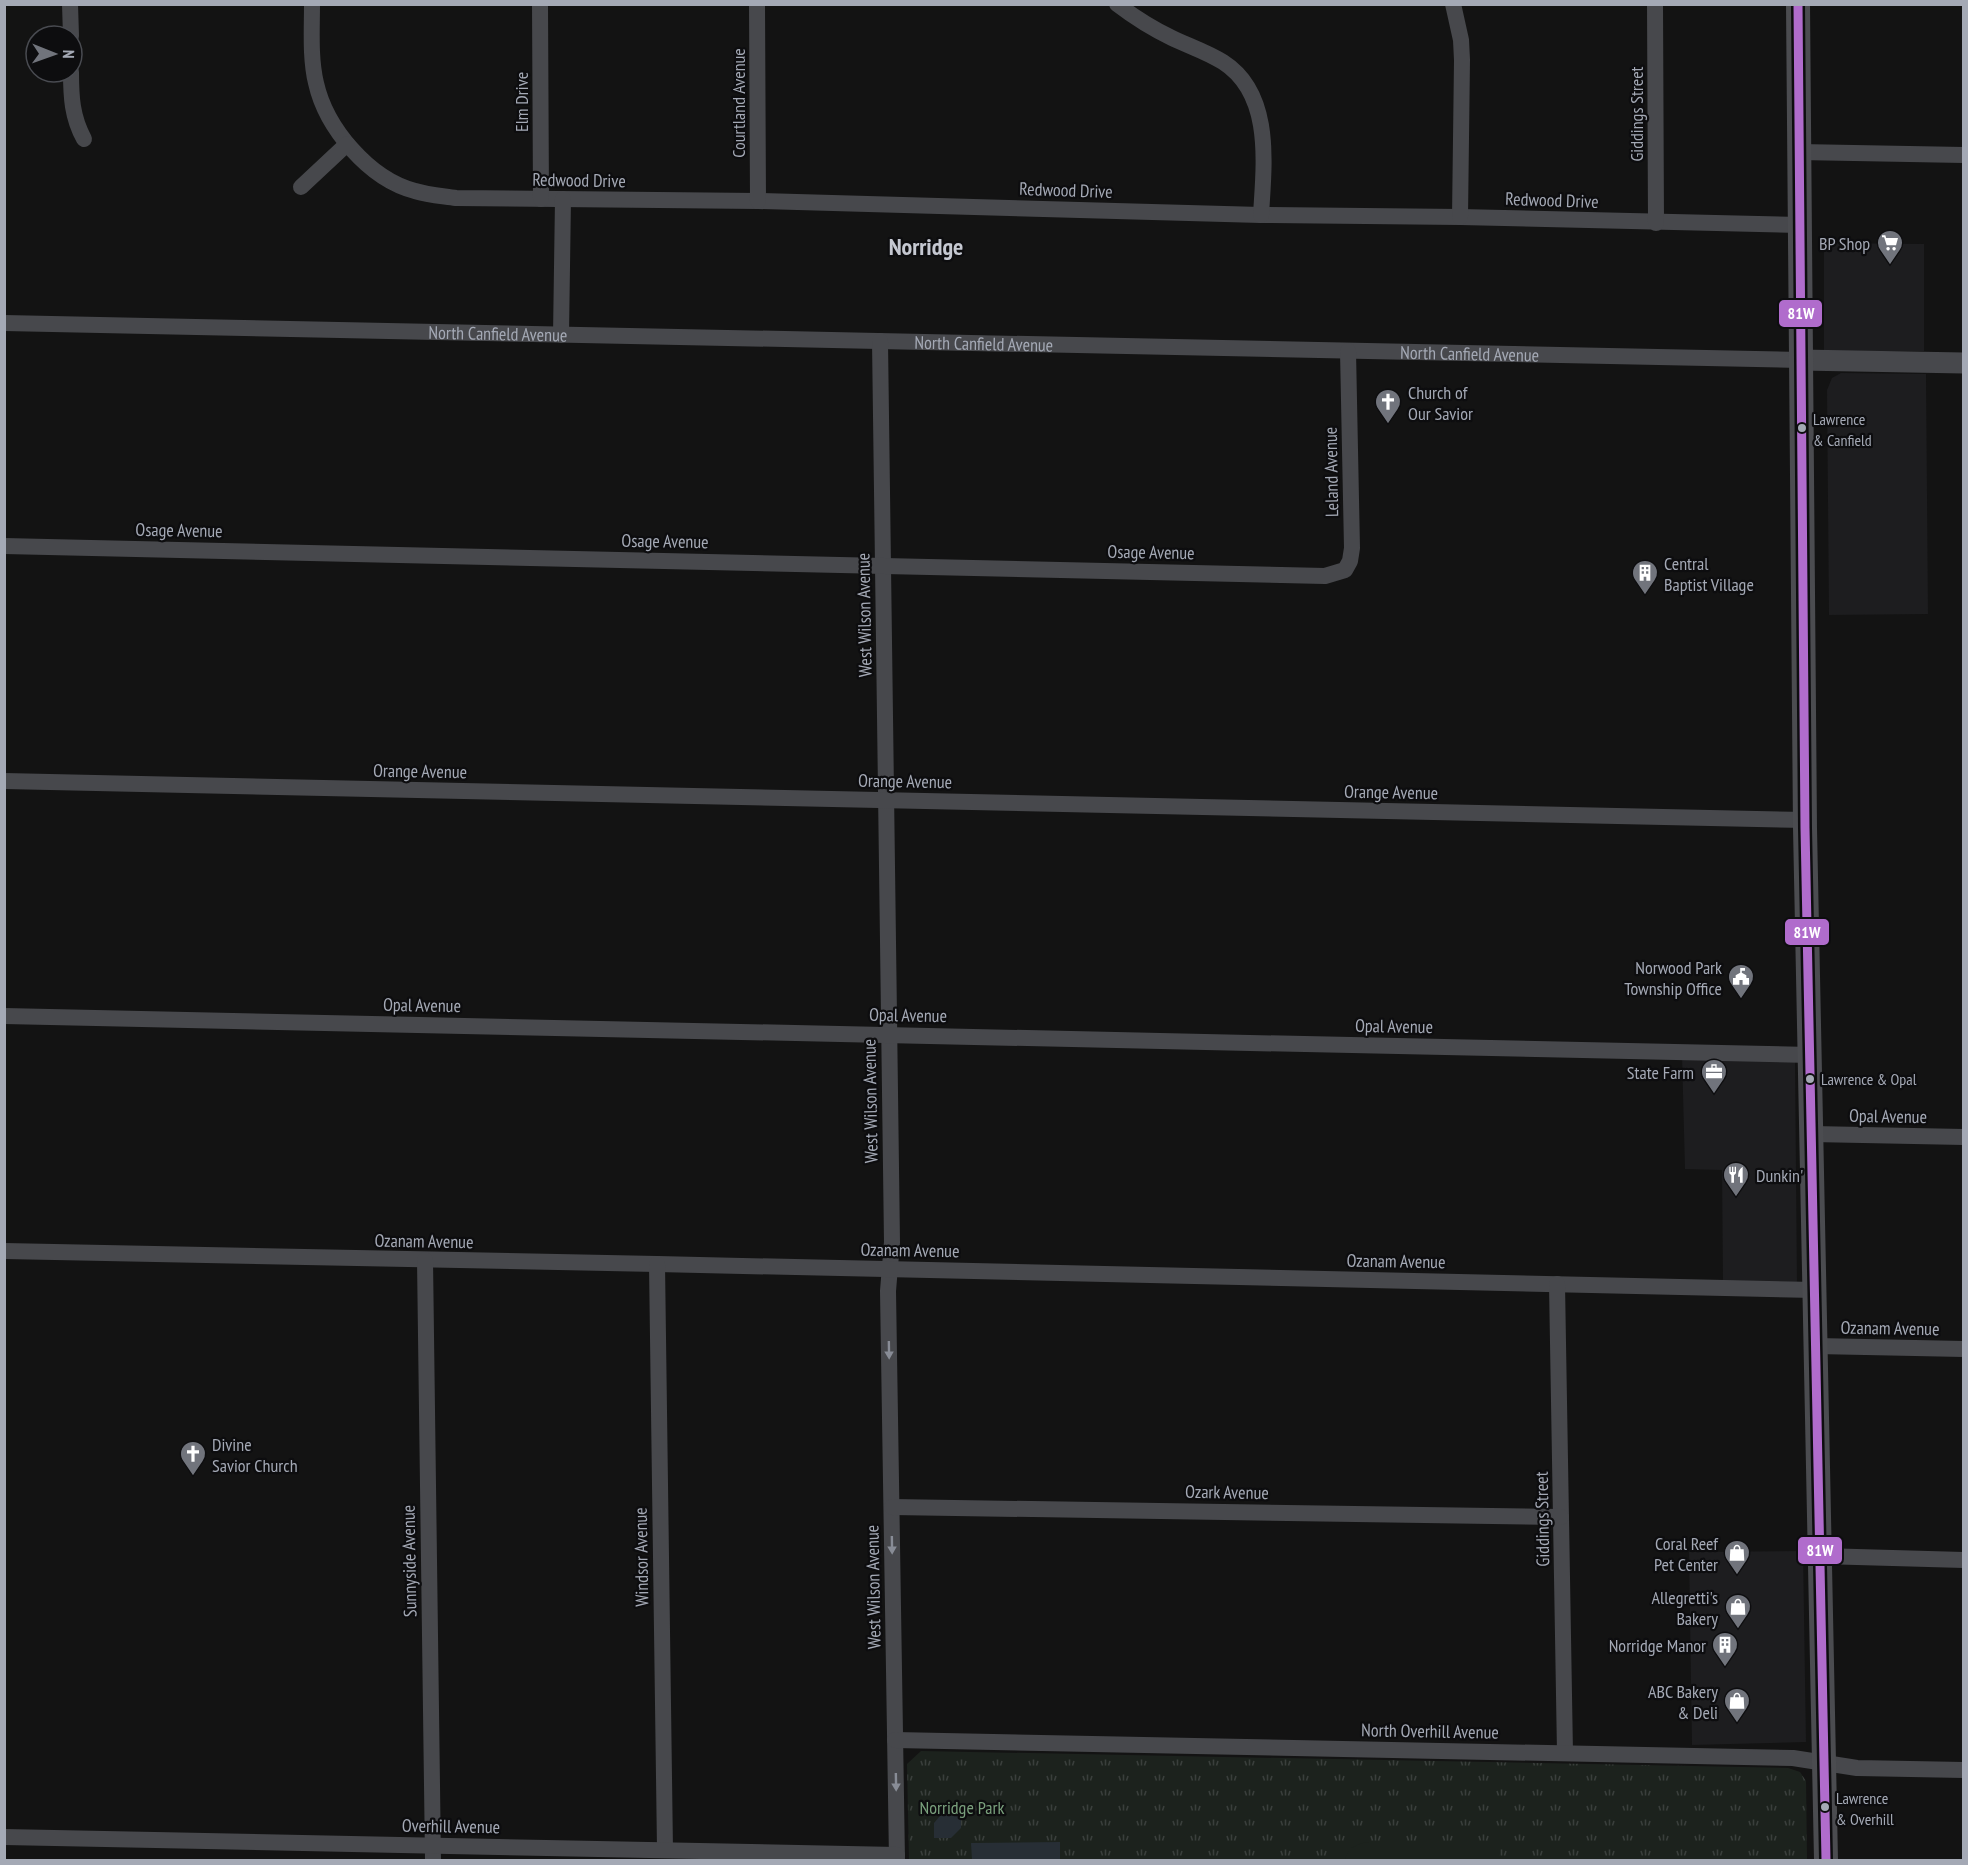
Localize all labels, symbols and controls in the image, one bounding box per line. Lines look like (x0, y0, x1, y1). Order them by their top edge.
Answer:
north arrow (24, 24, 84, 84)
street label: Courtland Avenue (727, 48, 750, 158)
text: N (59, 50, 79, 59)
street label: Giddings Street (1625, 66, 1648, 162)
street label: Elm Drive (510, 72, 533, 132)
street label: Redwood Drive (532, 168, 626, 192)
street label: Redwood Drive (1019, 177, 1113, 203)
street label: Redwood Drive (1505, 187, 1599, 213)
supermarket icon: BP Shop (1875, 228, 1905, 266)
district label: Norridge (889, 231, 963, 262)
place label: BP Shop (1819, 232, 1870, 255)
line badge: 81W (1778, 299, 1823, 328)
text: 81W (1788, 303, 1815, 323)
street label: North Canfield Avenue (428, 320, 568, 346)
street label: North Canfield Avenue (914, 330, 1053, 356)
street label: North Canfield Avenue (1400, 340, 1539, 366)
place label: Church of Our Savior (1408, 381, 1473, 425)
church icon: Church of Our Savior (1373, 387, 1403, 425)
place label: Lawrence & Canfield (1813, 409, 1872, 450)
marker: Lawrence & Canfield (1796, 422, 1808, 434)
street label: Leland Avenue (1319, 427, 1343, 517)
street label: Osage Avenue (135, 518, 223, 542)
street label: Osage Avenue (621, 529, 709, 553)
street label: Osage Avenue (1107, 540, 1195, 564)
place label: Central Baptist Village (1664, 552, 1754, 596)
street label: West Wilson Avenue (851, 553, 877, 677)
building icon: Central Baptist Village (1630, 558, 1660, 596)
street label: Orange Avenue (373, 759, 467, 783)
street label: Orange Avenue (858, 769, 952, 793)
street label: Orange Avenue (1344, 780, 1438, 804)
line badge: 81W (1784, 918, 1830, 946)
text: 81W (1794, 922, 1821, 942)
place label: Norwood Park Township Office (1624, 956, 1722, 1000)
public building icon: Norwood Park Township Office (1726, 962, 1756, 1000)
street label: Opal Avenue (383, 993, 461, 1017)
street label: Opal Avenue (869, 1003, 947, 1027)
street label: Opal Avenue (1355, 1014, 1433, 1038)
street label: West Wilson Avenue (857, 1039, 883, 1163)
office icon: State Farm (1699, 1057, 1729, 1095)
place label: State Farm (1627, 1061, 1694, 1084)
place label: Lawrence & Opal (1821, 1069, 1917, 1089)
marker: Lawrence & Opal (1804, 1073, 1816, 1085)
street label: Opal Avenue (1849, 1104, 1927, 1128)
restaurant icon: Dunkin' (1721, 1160, 1751, 1198)
place label: Dunkin' (1756, 1164, 1803, 1187)
street label: Ozanam Avenue (374, 1229, 474, 1253)
street label: Ozanam Avenue (860, 1238, 960, 1262)
street label: Ozanam Avenue (1346, 1249, 1446, 1273)
street label: Ozanam Avenue (1840, 1316, 1940, 1340)
one-way arrow (884, 1340, 894, 1359)
place label: Divine Savior Church (212, 1433, 298, 1477)
church icon: Divine Savior Church (178, 1439, 208, 1477)
street label: Giddings Street (1530, 1471, 1554, 1567)
street label: Ozark Avenue (1185, 1480, 1269, 1504)
street label: Sunnyside Avenue (397, 1505, 421, 1617)
street label: Windsor Avenue (629, 1507, 653, 1607)
street label: West Wilson Avenue (860, 1525, 886, 1649)
place label: Coral Reef Pet Center (1654, 1532, 1719, 1576)
one-way arrow (887, 1535, 897, 1554)
line badge: 81W (1797, 1536, 1843, 1565)
shop icon: Coral Reef Pet Center (1722, 1538, 1752, 1576)
text: 81W (1807, 1540, 1834, 1560)
place label: Allegretti's Bakery (1651, 1586, 1718, 1630)
shop icon: Allegretti's Bakery (1723, 1592, 1753, 1630)
building icon: Norridge Manor (1710, 1630, 1740, 1668)
place label: Norridge Manor (1609, 1634, 1706, 1657)
place label: ABC Bakery & Deli (1648, 1680, 1718, 1724)
shop icon: ABC Bakery & Deli (1722, 1686, 1752, 1724)
street label: North Overhill Avenue (1361, 1718, 1499, 1744)
one-way arrow (891, 1772, 901, 1791)
place label: Lawrence & Overhill (1836, 1788, 1894, 1829)
park label: Norridge Park (920, 1796, 1004, 1819)
marker: Lawrence & Overhill (1819, 1801, 1831, 1813)
street label: Overhill Avenue (402, 1814, 500, 1838)

